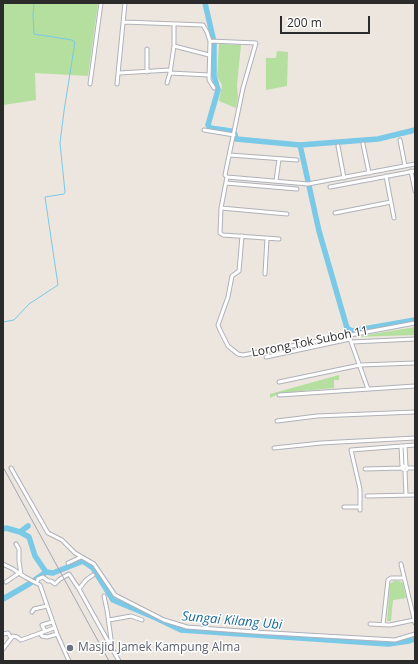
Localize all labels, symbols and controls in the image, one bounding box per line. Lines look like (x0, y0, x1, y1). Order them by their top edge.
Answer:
scale bar (282, 8, 372, 34)
text: 200 m (287, 14, 322, 31)
street label: Lorong Tok Suboh 11 (250, 324, 370, 360)
water label: Sungai Kilang Ubi (181, 609, 283, 633)
place label: Masjid Jamek Kampung Alma (78, 641, 240, 655)
marker: Masjid Jamek Kampung Alma (65, 643, 75, 653)

